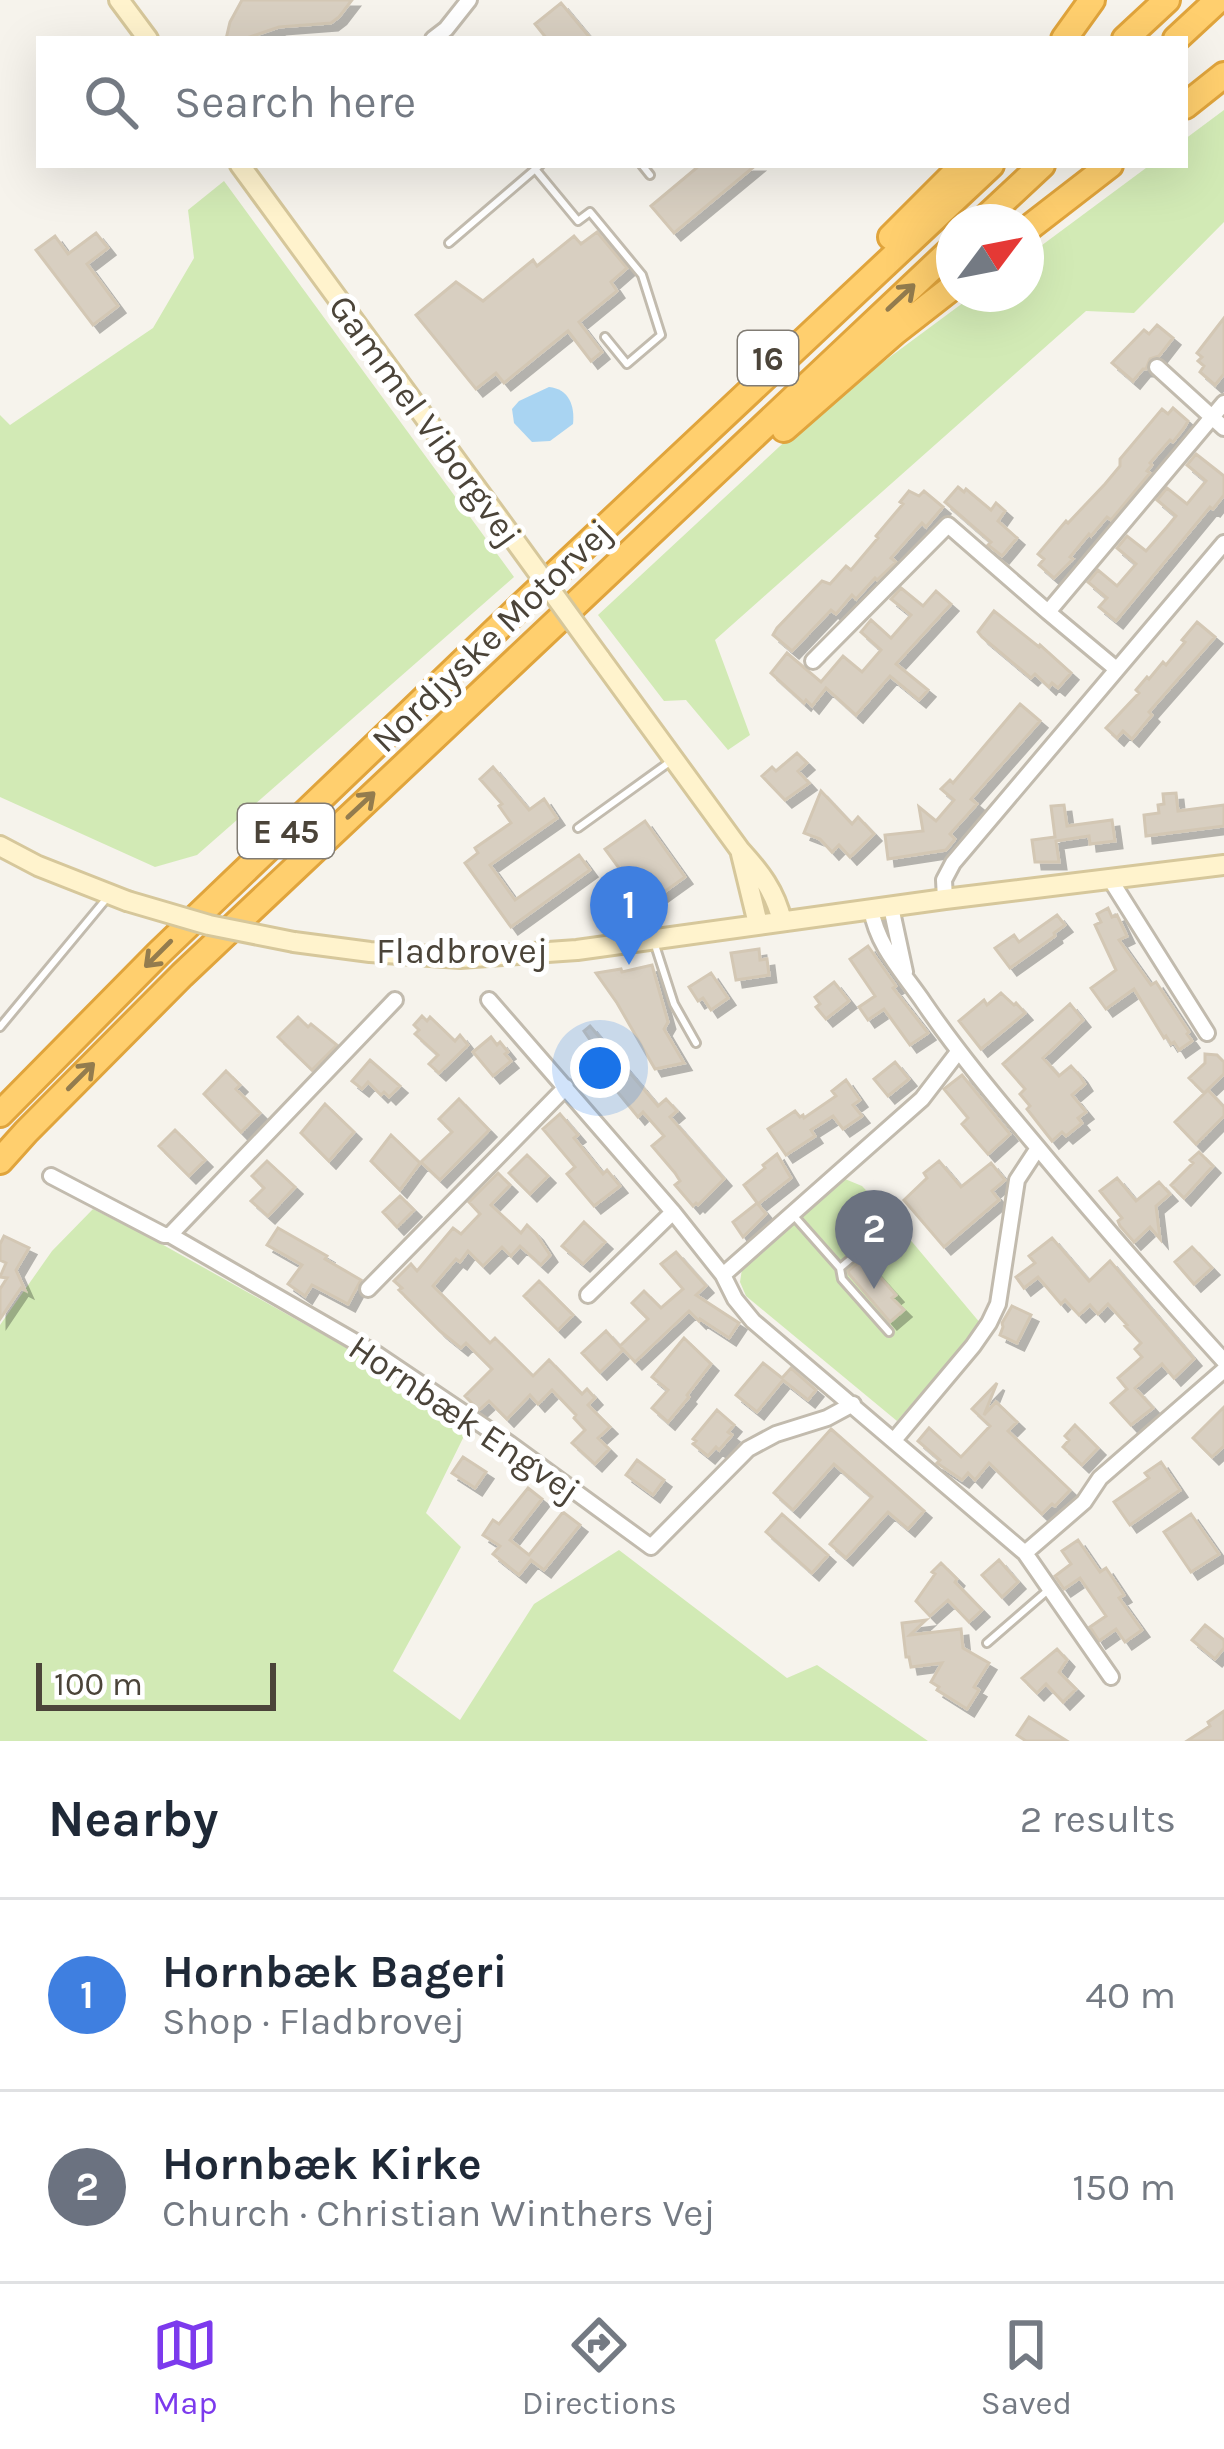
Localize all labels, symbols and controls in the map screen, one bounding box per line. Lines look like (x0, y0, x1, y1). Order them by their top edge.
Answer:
search box (36, 36, 1188, 168)
icon: search (78, 69, 144, 135)
text: Search here (174, 76, 416, 128)
north arrow (936, 204, 1044, 312)
one-way arrow (885, 284, 915, 312)
street label: Gammel Viborgvej (320, 287, 530, 554)
road number: 16 (738, 331, 798, 385)
street label: Nordjyske Motorvej (363, 510, 620, 761)
one-way arrow (346, 792, 375, 820)
road number: E 45 (238, 804, 334, 858)
pin: 1 (590, 866, 668, 965)
street label: Fladbrovej (376, 930, 548, 972)
one-way arrow (144, 940, 173, 968)
your location (570, 1038, 630, 1098)
one-way arrow (66, 1062, 95, 1091)
pin: 2 (835, 1190, 913, 1289)
street label: Hornbæk Engvej (341, 1326, 588, 1512)
scale bar (36, 1657, 276, 1710)
text: 100 m (54, 1665, 143, 1703)
text: Nearby (48, 1789, 218, 1849)
text: 2 results (1020, 1796, 1176, 1842)
text: Hornbæk Bageri (162, 1946, 507, 1998)
text: 1 (80, 1972, 94, 2018)
text: 40 m (1085, 1972, 1176, 2018)
text: Shop · Fladbrovej (162, 1998, 465, 2044)
text: Hornbæk Kirke (162, 2138, 482, 2190)
text: 2 (75, 2164, 99, 2210)
text: 150 m (1072, 2164, 1176, 2210)
text: Church · Christian Winthers Vej (162, 2190, 716, 2236)
tab: Map (152, 2312, 218, 2422)
tab: Directions (522, 2312, 677, 2422)
tab: Saved (981, 2312, 1072, 2422)

